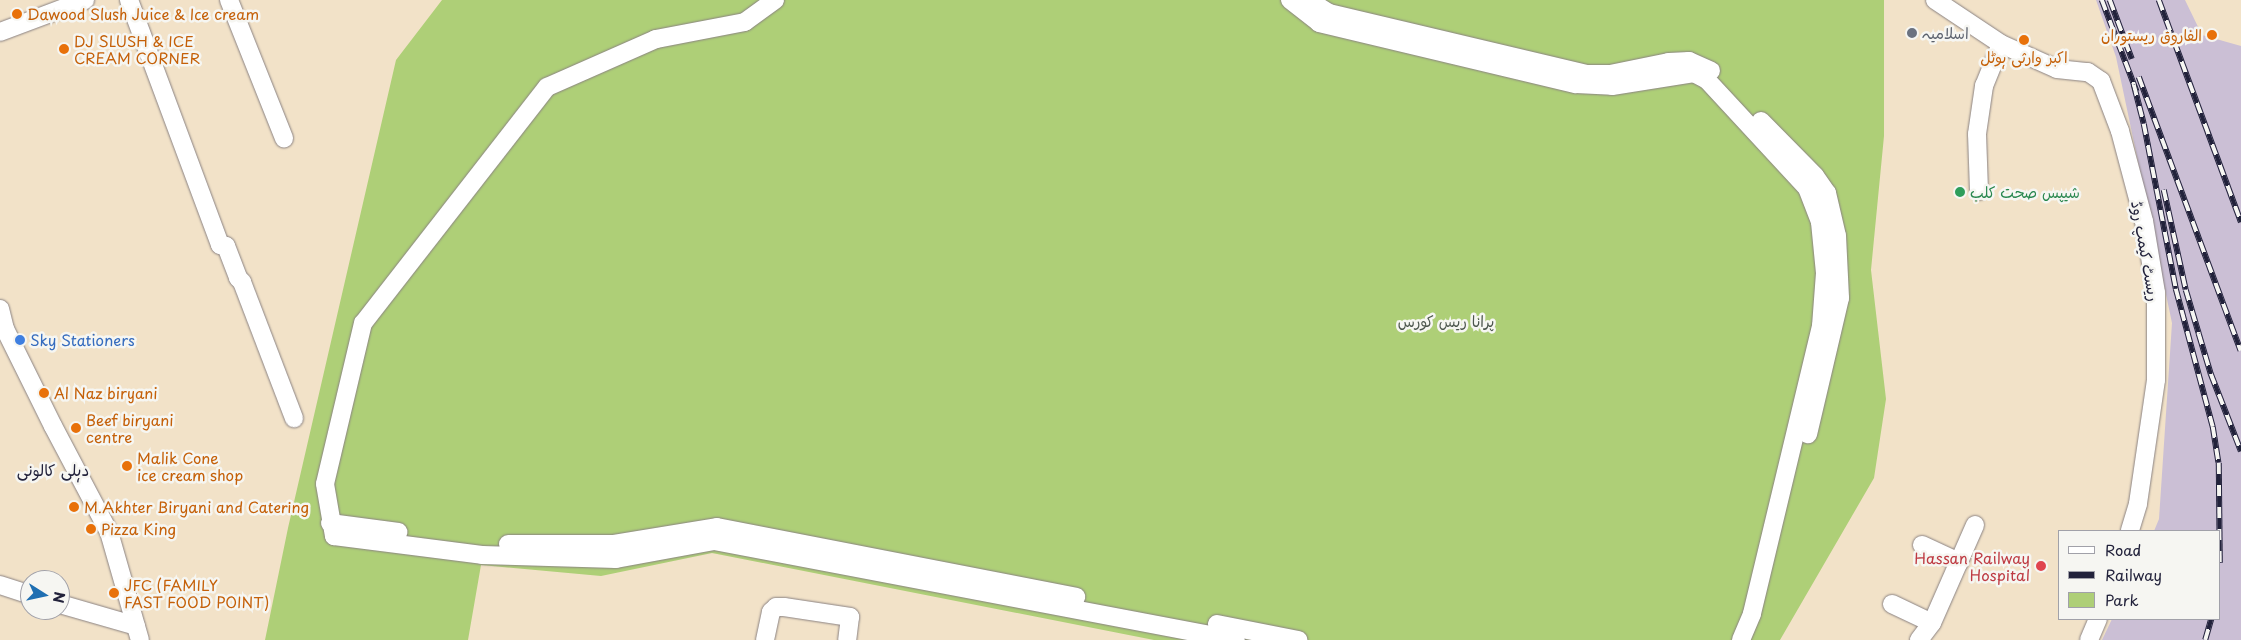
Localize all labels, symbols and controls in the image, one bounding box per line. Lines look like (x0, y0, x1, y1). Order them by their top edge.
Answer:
place label: Dawood Slush Juice & Ice cream (27, 5, 263, 23)
marker: Dawood Slush Juice & Ice cream (11, 8, 23, 20)
place label: اسلامیہ (1922, 24, 1969, 42)
place label: الفاروق ریستوران (2101, 26, 2202, 44)
marker: اسلامیہ (1906, 27, 1918, 39)
marker: الفاروق ریستوران (2206, 29, 2218, 41)
place label: DJ SLUSH & ICE CREAM CORNER (74, 31, 200, 66)
marker: اکبر وارثی ہوٹل (2018, 34, 2030, 46)
marker: DJ SLUSH & ICE CREAM CORNER (58, 43, 70, 55)
place label: اکبر وارثی ہوٹل (1980, 48, 2068, 66)
place label: شیپس صحت کلب (1970, 183, 2080, 201)
marker: شیپس صحت کلب (1954, 186, 1966, 198)
street label: ریسٹ کیمپ روڈ (2128, 199, 2164, 303)
park label: پرانا ریس کورس (1398, 312, 1494, 330)
place label: Sky Stationers (30, 331, 136, 349)
marker: Sky Stationers (14, 334, 26, 346)
place label: Al Naz biryani (54, 384, 159, 402)
marker: Al Naz biryani (38, 387, 50, 399)
place label: Beef biryani centre (86, 410, 174, 445)
marker: Beef biryani centre (70, 422, 82, 434)
place label: Malik Cone ice cream shop (137, 448, 245, 483)
district label: دہلی کالونی (17, 459, 89, 479)
marker: Malik Cone ice cream shop (121, 460, 133, 472)
place label: M.Akhter Biryani and Catering (84, 498, 310, 516)
marker: M.Akhter Biryani and Catering (68, 501, 80, 513)
place label: Pizza King (101, 520, 174, 538)
marker: Pizza King (85, 523, 97, 535)
legend (2058, 530, 2221, 620)
text: Road (2105, 538, 2141, 561)
place label: Hassan Railway Hospital (1915, 548, 2030, 583)
marker: Hassan Railway Hospital (2034, 559, 2048, 573)
text: Railway (2105, 563, 2162, 586)
north arrow (20, 570, 70, 620)
place label: JFC (FAMILY FAST FOOD POINT) (124, 575, 270, 610)
marker: JFC (FAMILY FAST FOOD POINT) (108, 587, 120, 599)
text: Park (2105, 588, 2139, 611)
text: N (48, 590, 71, 605)

